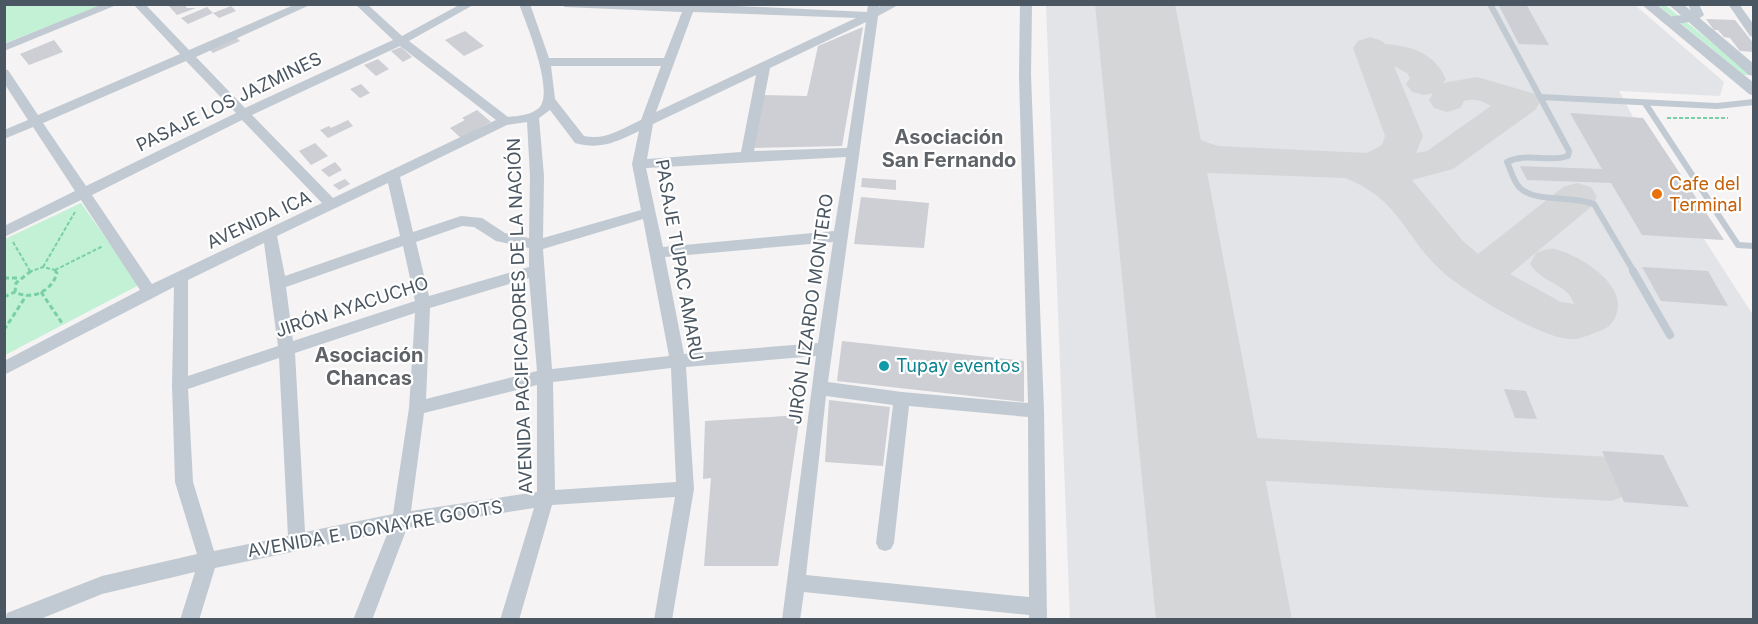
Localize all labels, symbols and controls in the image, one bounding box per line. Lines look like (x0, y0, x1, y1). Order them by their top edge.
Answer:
street label: PASAJE LOS JAZMINES (133, 48, 325, 156)
district label: Asociación San Fernando (882, 125, 1016, 172)
street label: AVENIDA PACIFICADORES DE LA NACIÓN (502, 138, 536, 494)
street label: PASAJE TUPAC AMARU (651, 158, 708, 362)
place label: Cafe del Terminal (1669, 173, 1742, 215)
street label: AVENIDA ICA (203, 186, 314, 253)
marker: Cafe del Terminal (1650, 187, 1664, 201)
street label: JIRÓN LIZARDO MONTERO (783, 192, 837, 426)
street label: JIRÓN AYACUCHO (272, 271, 431, 341)
district label: Asociación Chancas (315, 343, 423, 390)
place label: Tupay eventos (896, 355, 1020, 376)
marker: Tupay eventos (877, 359, 891, 373)
street label: AVENIDA E. DONAYRE GOOTS (246, 496, 504, 561)

